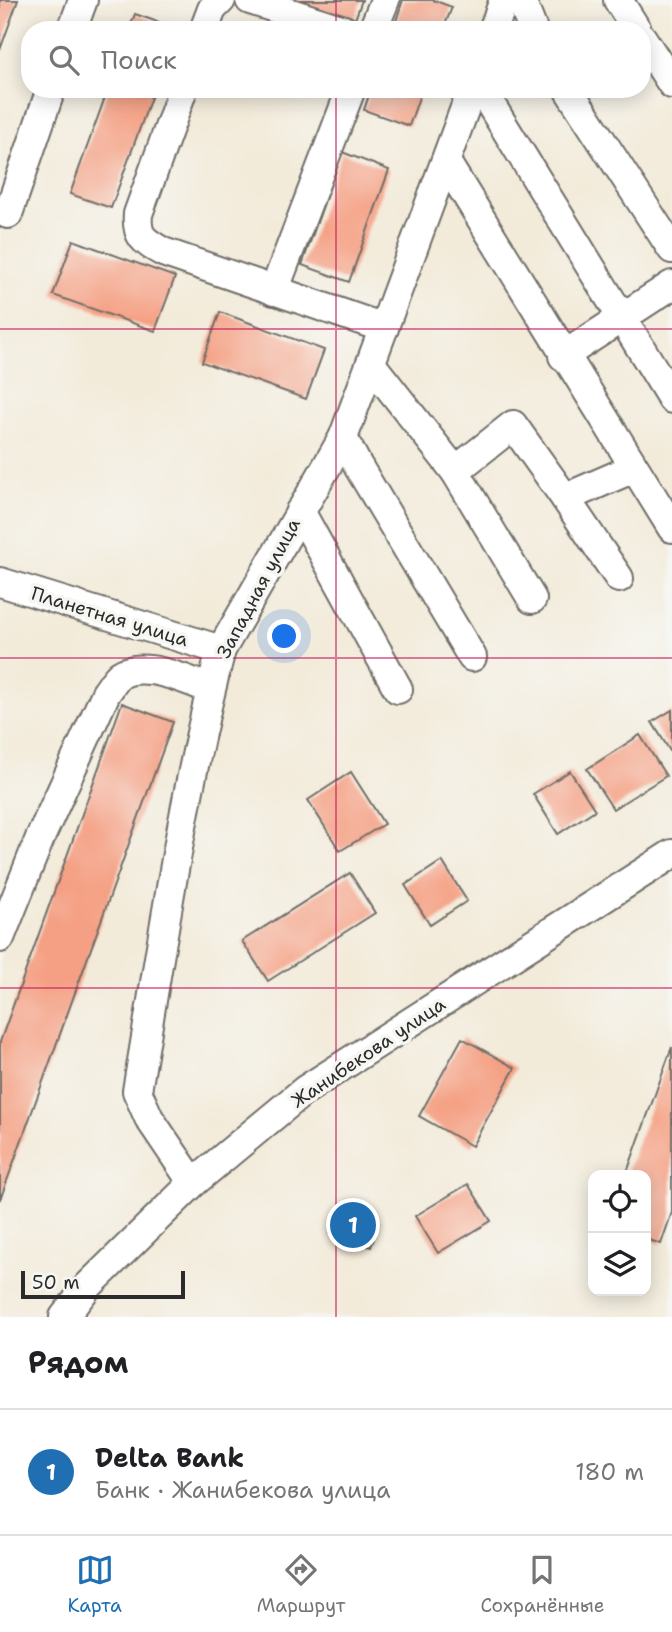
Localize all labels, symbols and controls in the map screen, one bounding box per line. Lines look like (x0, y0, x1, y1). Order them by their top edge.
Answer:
search box (21, 21, 651, 98)
icon: search (45, 41, 83, 79)
text: Поиск (101, 42, 177, 77)
street label: Западная улица (211, 514, 306, 663)
street label: Планетная улица (28, 581, 192, 652)
your location (267, 619, 301, 653)
street label: Жанибекова улица (286, 991, 450, 1113)
map controls (588, 1170, 651, 1296)
button: locate (588, 1170, 651, 1233)
pin: 1 (330, 1199, 376, 1251)
button: layers (588, 1233, 651, 1296)
scale bar (21, 1268, 186, 1300)
text: 50 m (32, 1270, 80, 1295)
text: Рядом (28, 1342, 128, 1383)
text: Delta Bank (95, 1440, 244, 1475)
text: 1 (46, 1457, 56, 1487)
text: 180 m (575, 1457, 644, 1487)
text: Банк · Жанибекова улица (95, 1475, 391, 1505)
tab: Карта (67, 1551, 122, 1618)
tab: Маршрут (257, 1551, 345, 1618)
tab: Сохранённые (480, 1551, 605, 1618)

